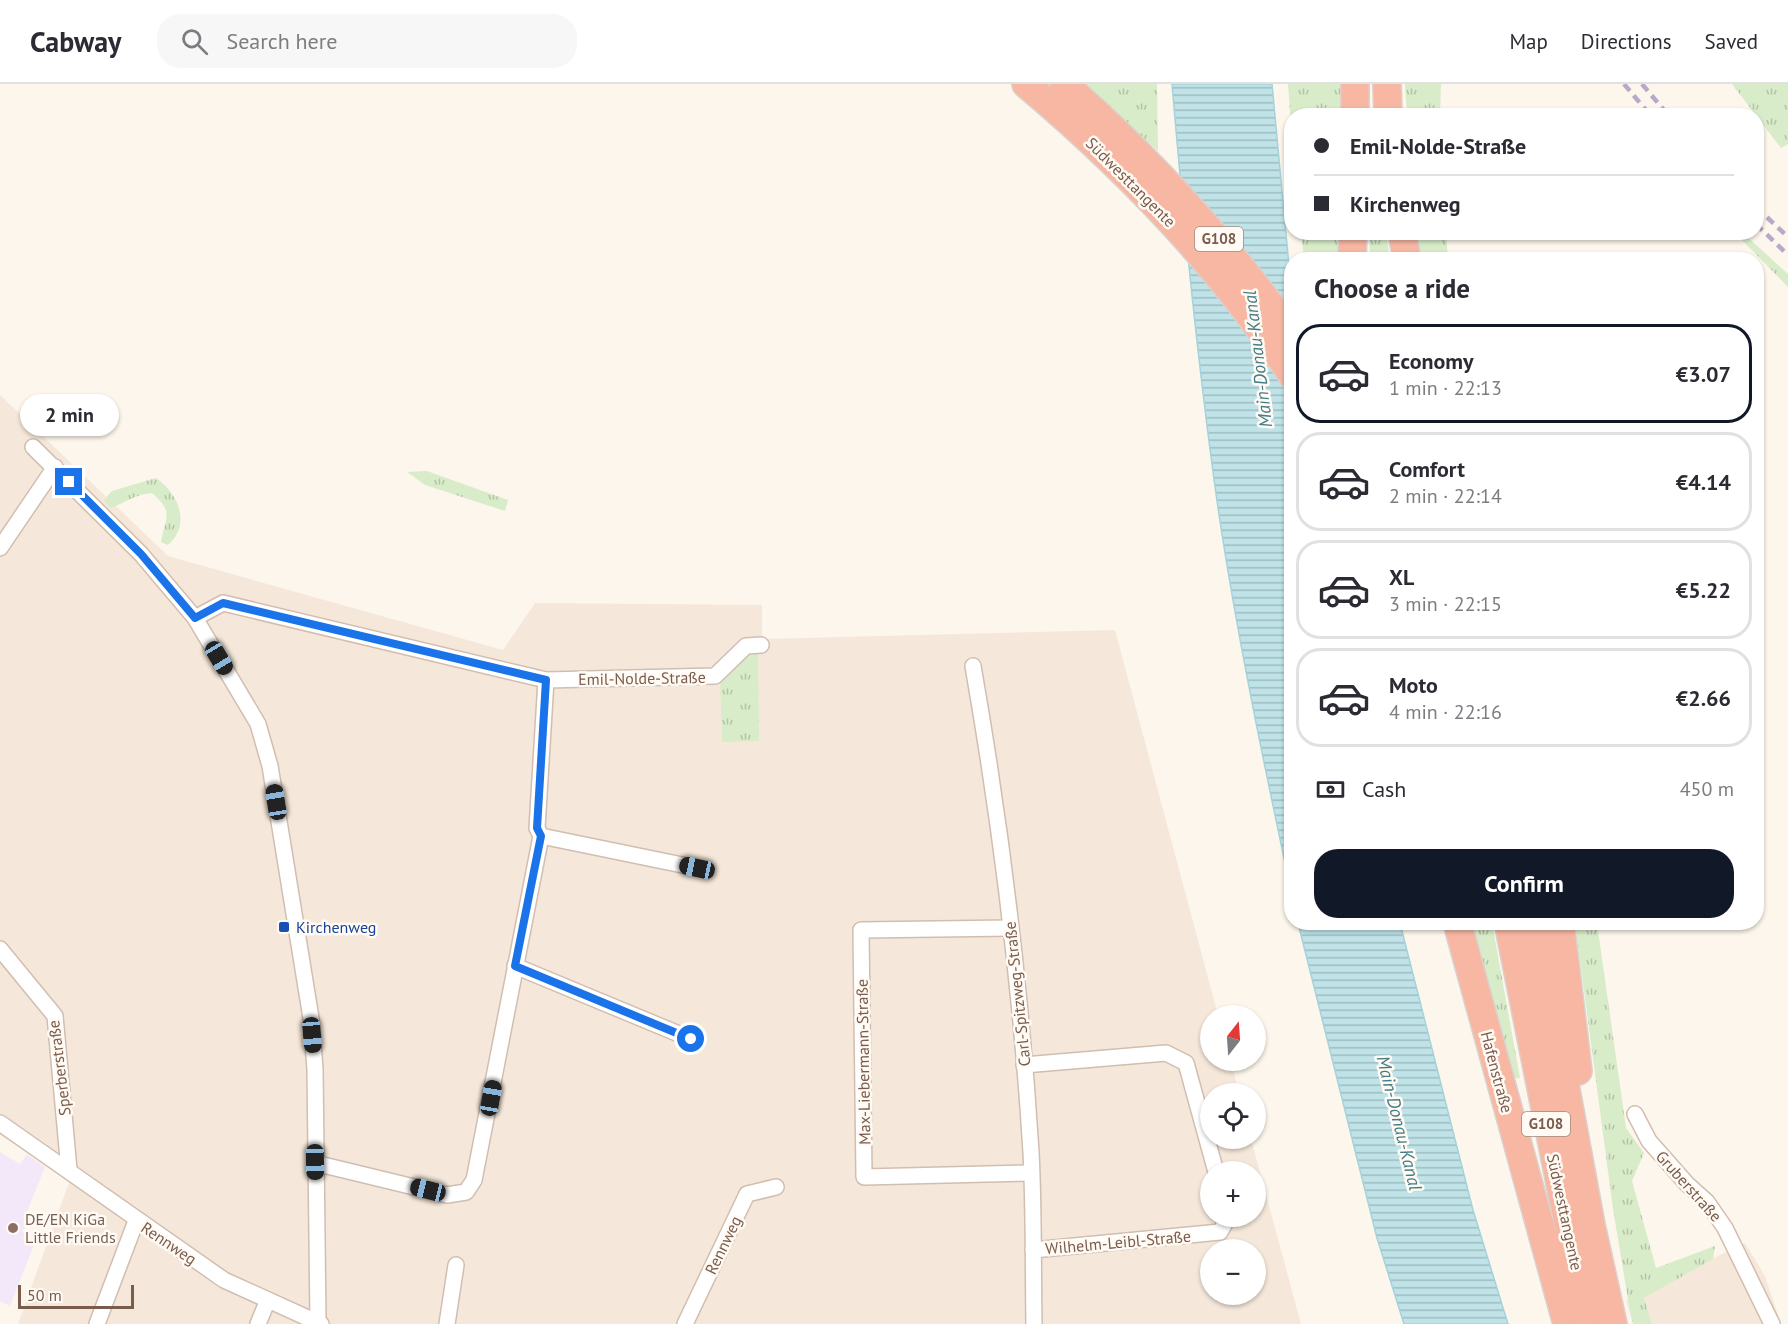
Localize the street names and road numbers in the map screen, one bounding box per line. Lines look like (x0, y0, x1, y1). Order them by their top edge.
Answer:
street label: Südwesttangente (1082, 133, 1180, 231)
road number: G108 (1195, 227, 1243, 251)
street label: Emil-Nolde-Straße (578, 667, 706, 689)
street label: Carl-Spitzweg-Straße (999, 921, 1035, 1067)
street label: Max-Liebermann-Straße (852, 979, 874, 1145)
street label: Sperberstraße (43, 1019, 75, 1117)
street label: Hafenstraße (1477, 1029, 1517, 1115)
road number: G108 (1522, 1112, 1570, 1136)
street label: Gruberstraße (1652, 1146, 1726, 1226)
street label: Südwesttangente (1543, 1152, 1587, 1272)
street label: Rennweg (700, 1213, 746, 1277)
street label: Rennweg (137, 1217, 201, 1269)
street label: Wilhelm-Leibl-Straße (1044, 1226, 1192, 1258)

